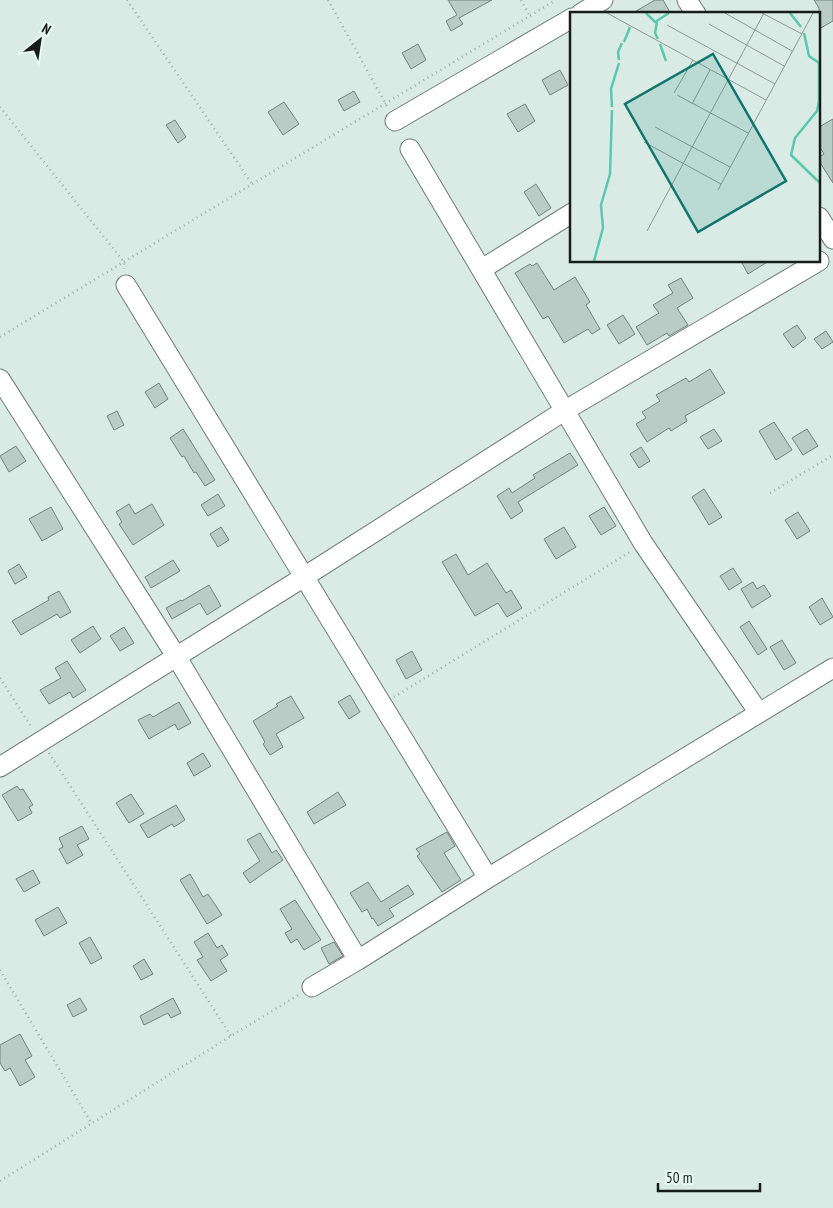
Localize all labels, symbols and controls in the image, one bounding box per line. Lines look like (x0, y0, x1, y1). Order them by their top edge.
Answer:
inset map (570, 12, 820, 262)
north arrow (15, 15, 65, 65)
text: N (39, 19, 54, 38)
scale bar (658, 1160, 760, 1192)
text: 50 m (666, 1168, 692, 1187)

